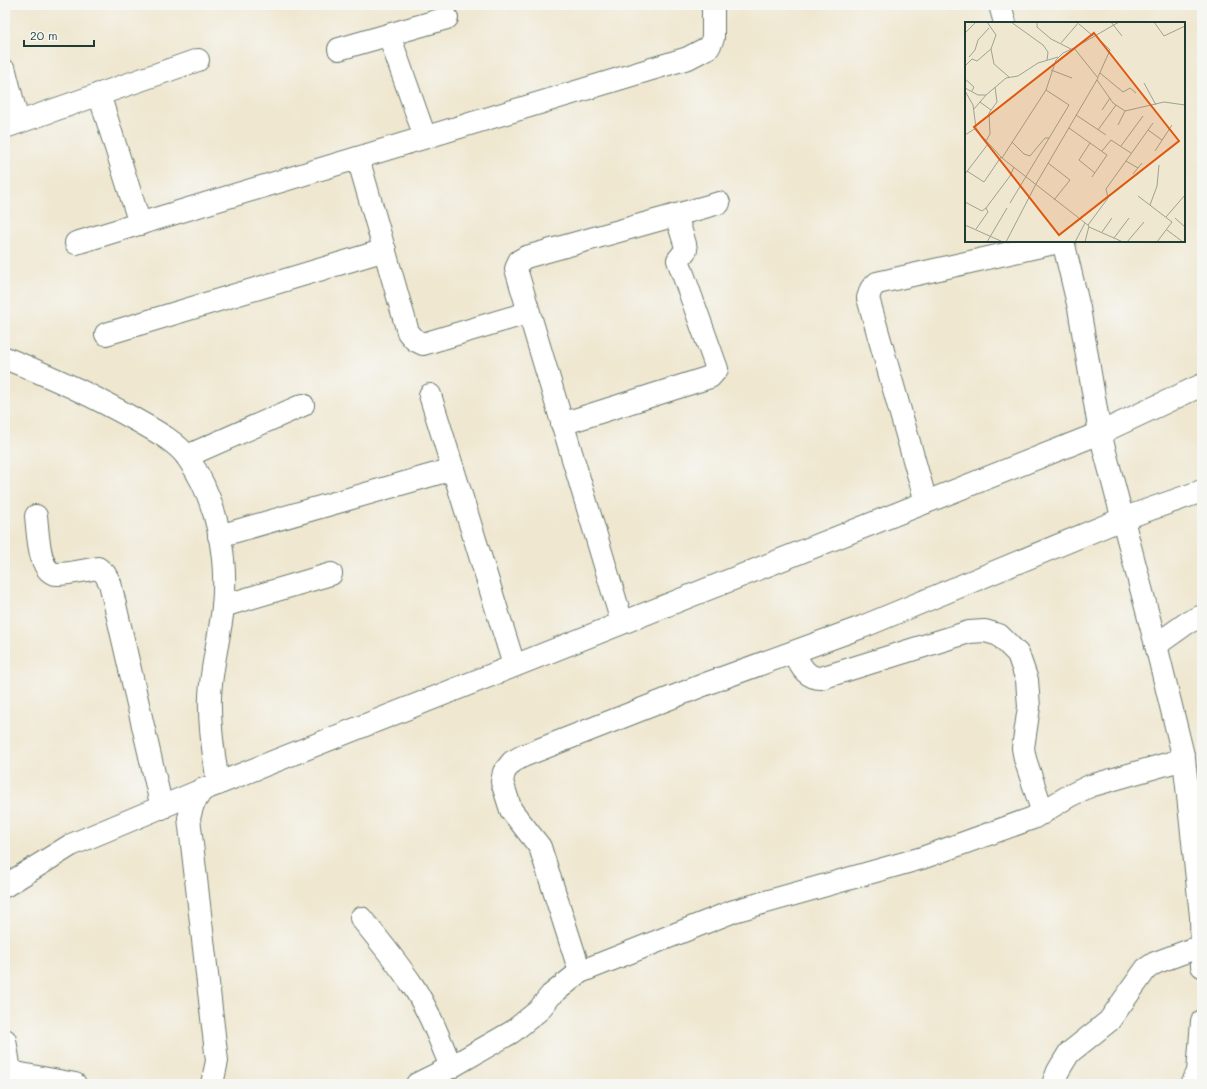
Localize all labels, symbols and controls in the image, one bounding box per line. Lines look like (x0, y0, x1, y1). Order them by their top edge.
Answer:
scale bar (24, 22, 94, 48)
inset map (965, 22, 1185, 242)
text: 20 m (30, 27, 58, 43)

